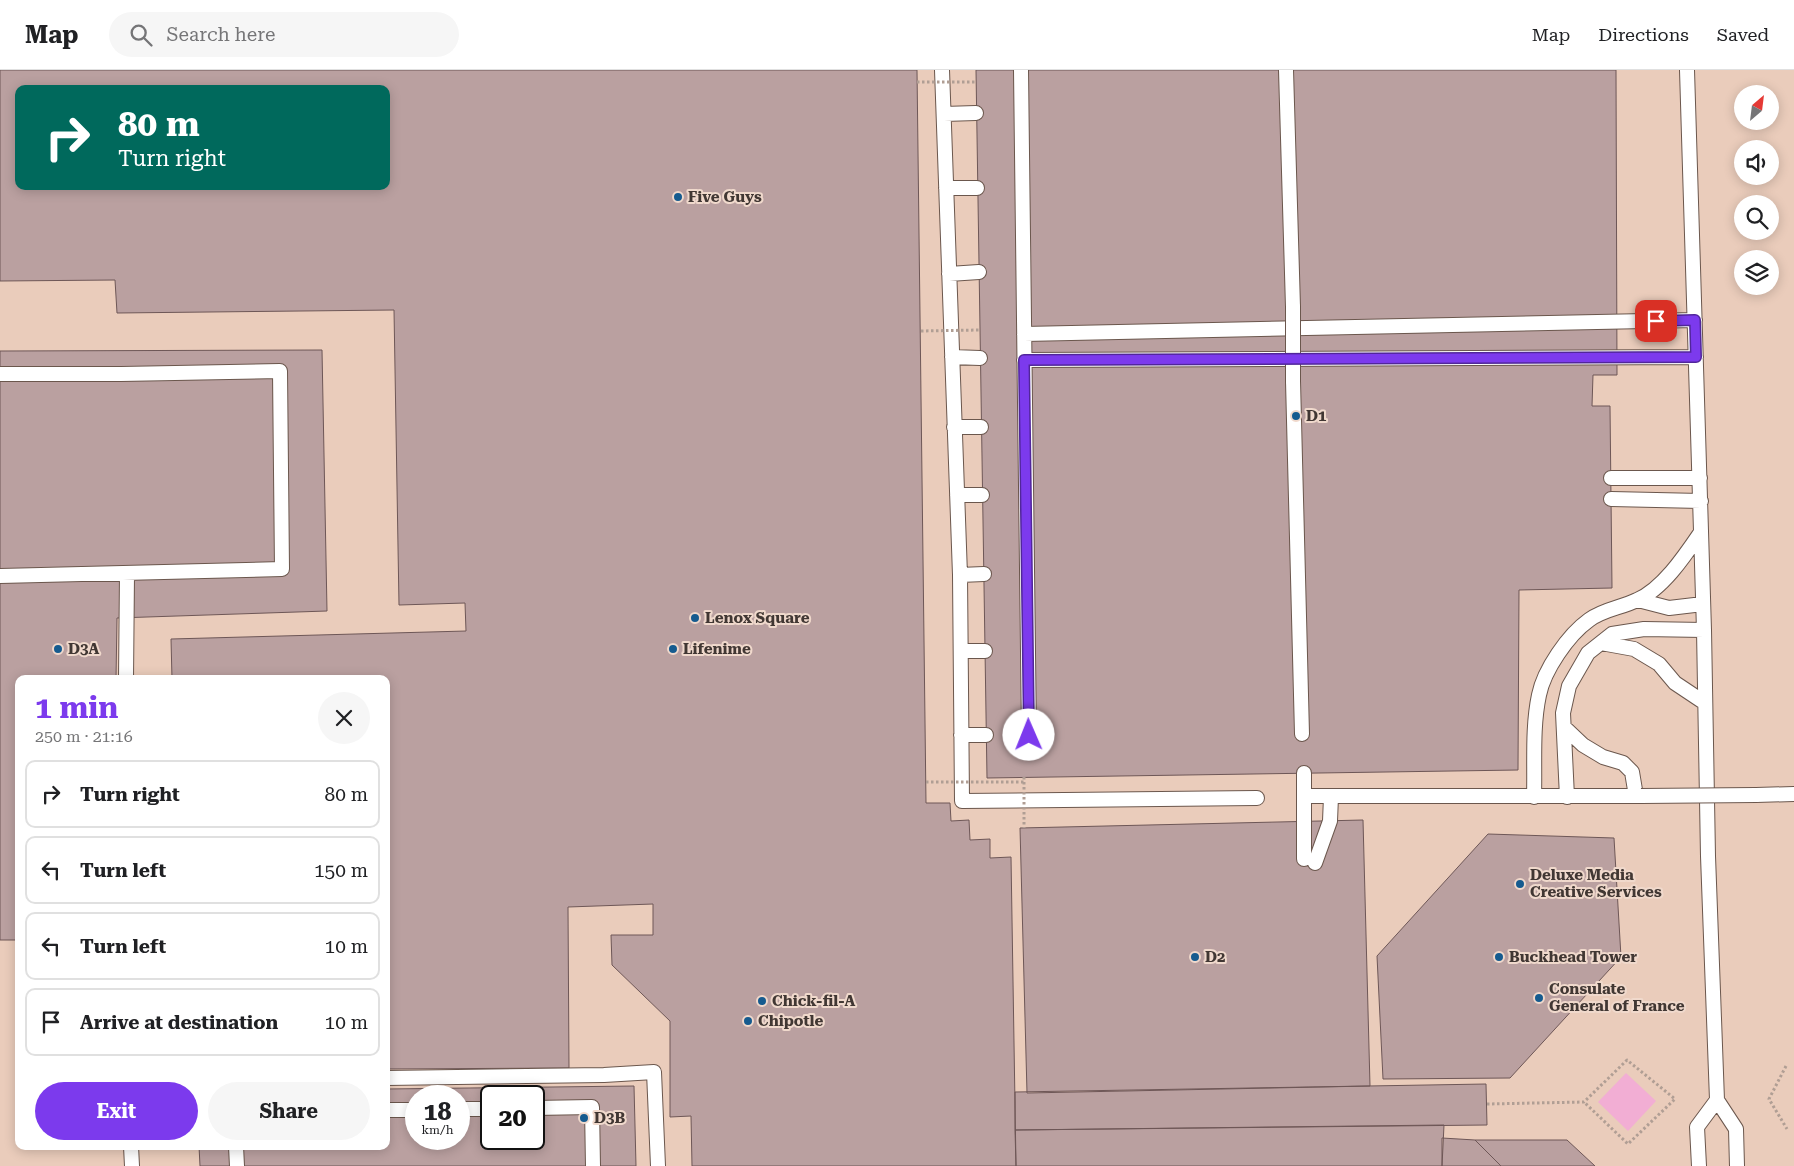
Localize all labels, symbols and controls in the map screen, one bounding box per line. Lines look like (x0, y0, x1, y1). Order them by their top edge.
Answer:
search box (109, 12, 459, 57)
text: Map (25, 21, 79, 49)
icon: search (127, 21, 155, 49)
text: Search here (167, 23, 275, 46)
text: Map (1532, 24, 1570, 45)
text: Directions (1598, 24, 1689, 45)
text: Saved (1717, 24, 1769, 45)
north arrow (1734, 85, 1779, 130)
map controls (1734, 85, 1779, 295)
text: 80 m (118, 104, 200, 145)
icon: right (35, 105, 100, 170)
button: sound (1734, 140, 1779, 185)
text: Turn right (118, 146, 226, 171)
place label: Five Guys (688, 188, 762, 206)
marker: Five Guys (672, 191, 684, 203)
button: search (1734, 195, 1779, 240)
button: layers (1734, 250, 1779, 295)
pin (1635, 300, 1677, 342)
icon: arrive (1642, 307, 1670, 335)
place label: D1 (1306, 407, 1327, 425)
marker: D1 (1290, 410, 1302, 422)
place label: Lenox Square (705, 609, 810, 627)
marker: Lenox Square (689, 612, 701, 624)
place label: D3A (68, 640, 99, 658)
place label: Lifenime (683, 640, 751, 658)
marker: D3A (52, 643, 64, 655)
marker: Lifenime (667, 643, 679, 655)
text: 1 min (35, 690, 118, 725)
button: close (318, 692, 370, 744)
position arrow (1002, 708, 1054, 760)
text: 250 m · 21:16 (35, 727, 133, 746)
icon: right (37, 780, 65, 808)
text: Turn right (80, 783, 180, 806)
text: 80 m (325, 783, 368, 806)
icon: left (37, 856, 65, 884)
text: Turn left (80, 859, 166, 882)
text: 150 m (314, 859, 368, 882)
place label: Deluxe Media Creative Services (1530, 866, 1662, 901)
marker: Deluxe Media Creative Services (1514, 878, 1526, 890)
icon: left (37, 932, 65, 960)
text: Turn left (80, 935, 166, 958)
text: 10 m (325, 935, 368, 958)
place label: D2 (1205, 948, 1225, 966)
place label: Buckhead Tower (1509, 948, 1637, 966)
marker: D2 (1189, 951, 1201, 963)
marker: Buckhead Tower (1493, 951, 1505, 963)
place label: Consulate General of France (1549, 980, 1685, 1015)
place label: Chick-fil-A (772, 992, 855, 1010)
marker: Consulate General of France (1533, 992, 1545, 1004)
marker: Chick-fil-A (756, 995, 768, 1007)
icon: arrive (37, 1008, 65, 1036)
text: Arrive at destination (80, 1011, 278, 1034)
text: 10 m (325, 1011, 368, 1034)
place label: Chipotle (758, 1012, 823, 1030)
marker: Chipotle (742, 1015, 754, 1027)
button: Exit (35, 1082, 198, 1140)
button: Share (208, 1082, 370, 1140)
speed limit sign: 20 (480, 1085, 545, 1150)
text: 18 (423, 1097, 452, 1126)
place label: D3B (594, 1109, 625, 1127)
marker: D3B (578, 1112, 590, 1124)
text: km/h (421, 1123, 454, 1137)

